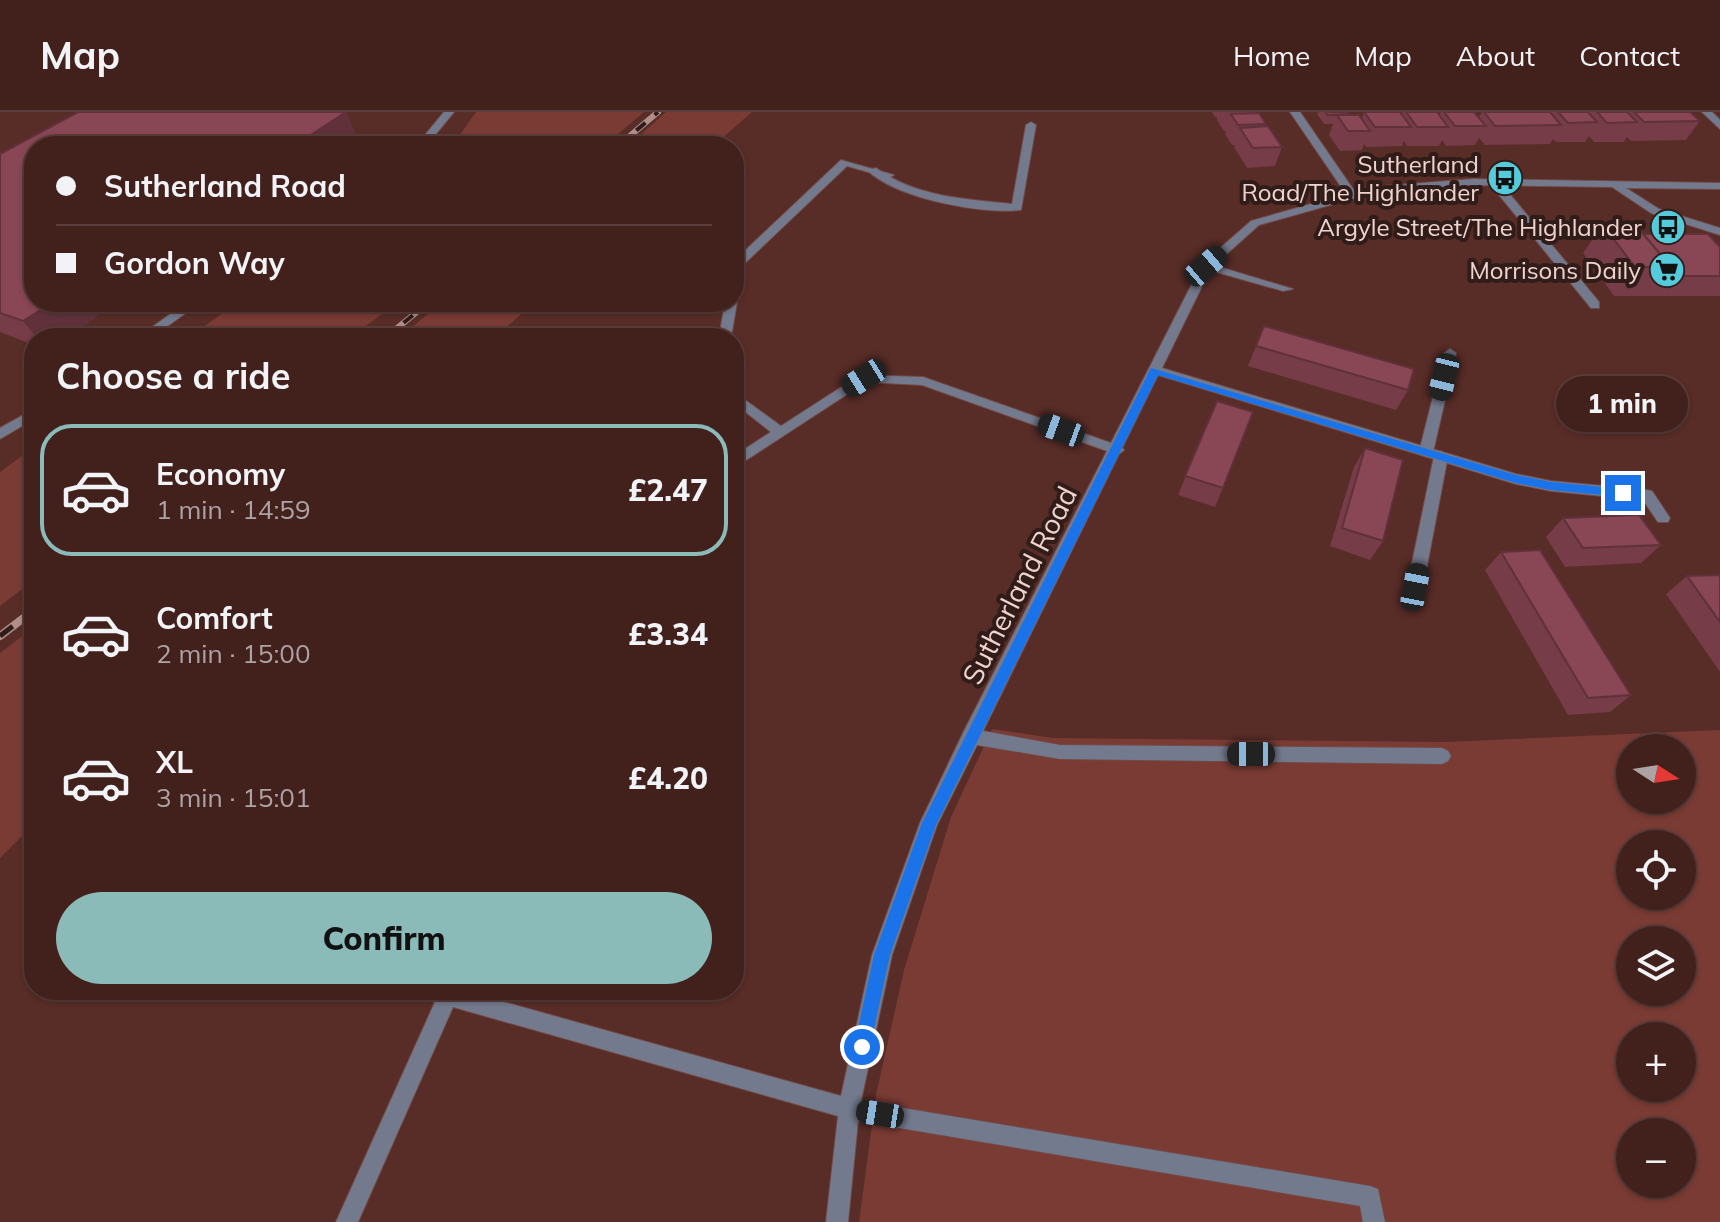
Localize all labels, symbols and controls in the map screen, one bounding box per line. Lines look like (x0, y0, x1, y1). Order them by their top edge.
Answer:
text: Map (40, 31, 120, 79)
text: Home (1233, 38, 1310, 73)
text: Map (1354, 38, 1412, 73)
text: About (1456, 38, 1535, 73)
text: Contact (1579, 38, 1680, 73)
place label: Sutherland Road/The Highlander (1241, 149, 1479, 207)
bus stop icon: Sutherland Road/The Highlander (1486, 159, 1524, 197)
text: Sutherland Road (104, 167, 346, 205)
bus stop icon: Argyle Street/The Highlander (1649, 208, 1687, 246)
place label: Argyle Street/The Highlander (1317, 212, 1642, 242)
car (1180, 241, 1232, 291)
text: Gordon Way (104, 244, 285, 282)
supermarket icon: Morrisons Daily (1648, 251, 1686, 289)
place label: Morrisons Daily (1469, 255, 1641, 285)
car (1427, 351, 1461, 403)
text: Choose a ride (56, 353, 290, 398)
car (837, 355, 891, 401)
callout: 1 min (1557, 377, 1689, 433)
text: 1 min (1587, 387, 1657, 420)
car (1034, 411, 1088, 449)
icon: car (60, 454, 132, 526)
text: Economy (156, 455, 285, 493)
text: £2.47 (628, 471, 708, 509)
route end (1605, 475, 1641, 511)
street label: Sutherland Road (954, 480, 1084, 690)
text: 1 min · 14:59 (156, 493, 311, 526)
car (1399, 561, 1431, 613)
icon: car (60, 598, 132, 670)
text: Comfort (156, 599, 273, 637)
text: £3.34 (628, 615, 708, 653)
text: 2 min · 15:00 (156, 637, 311, 670)
north arrow (1616, 734, 1696, 814)
map controls (1616, 734, 1696, 1198)
icon: car (60, 742, 132, 814)
car (1227, 742, 1275, 766)
text: XL (156, 743, 193, 781)
text: £4.20 (628, 759, 708, 797)
text: 3 min · 15:01 (156, 781, 311, 814)
button: locate (1616, 830, 1696, 910)
button: Confirm (56, 892, 712, 984)
button: layers (1616, 926, 1696, 1006)
button: + (1616, 1022, 1696, 1102)
route start (844, 1029, 880, 1065)
car (854, 1098, 906, 1130)
button: − (1616, 1118, 1696, 1198)

